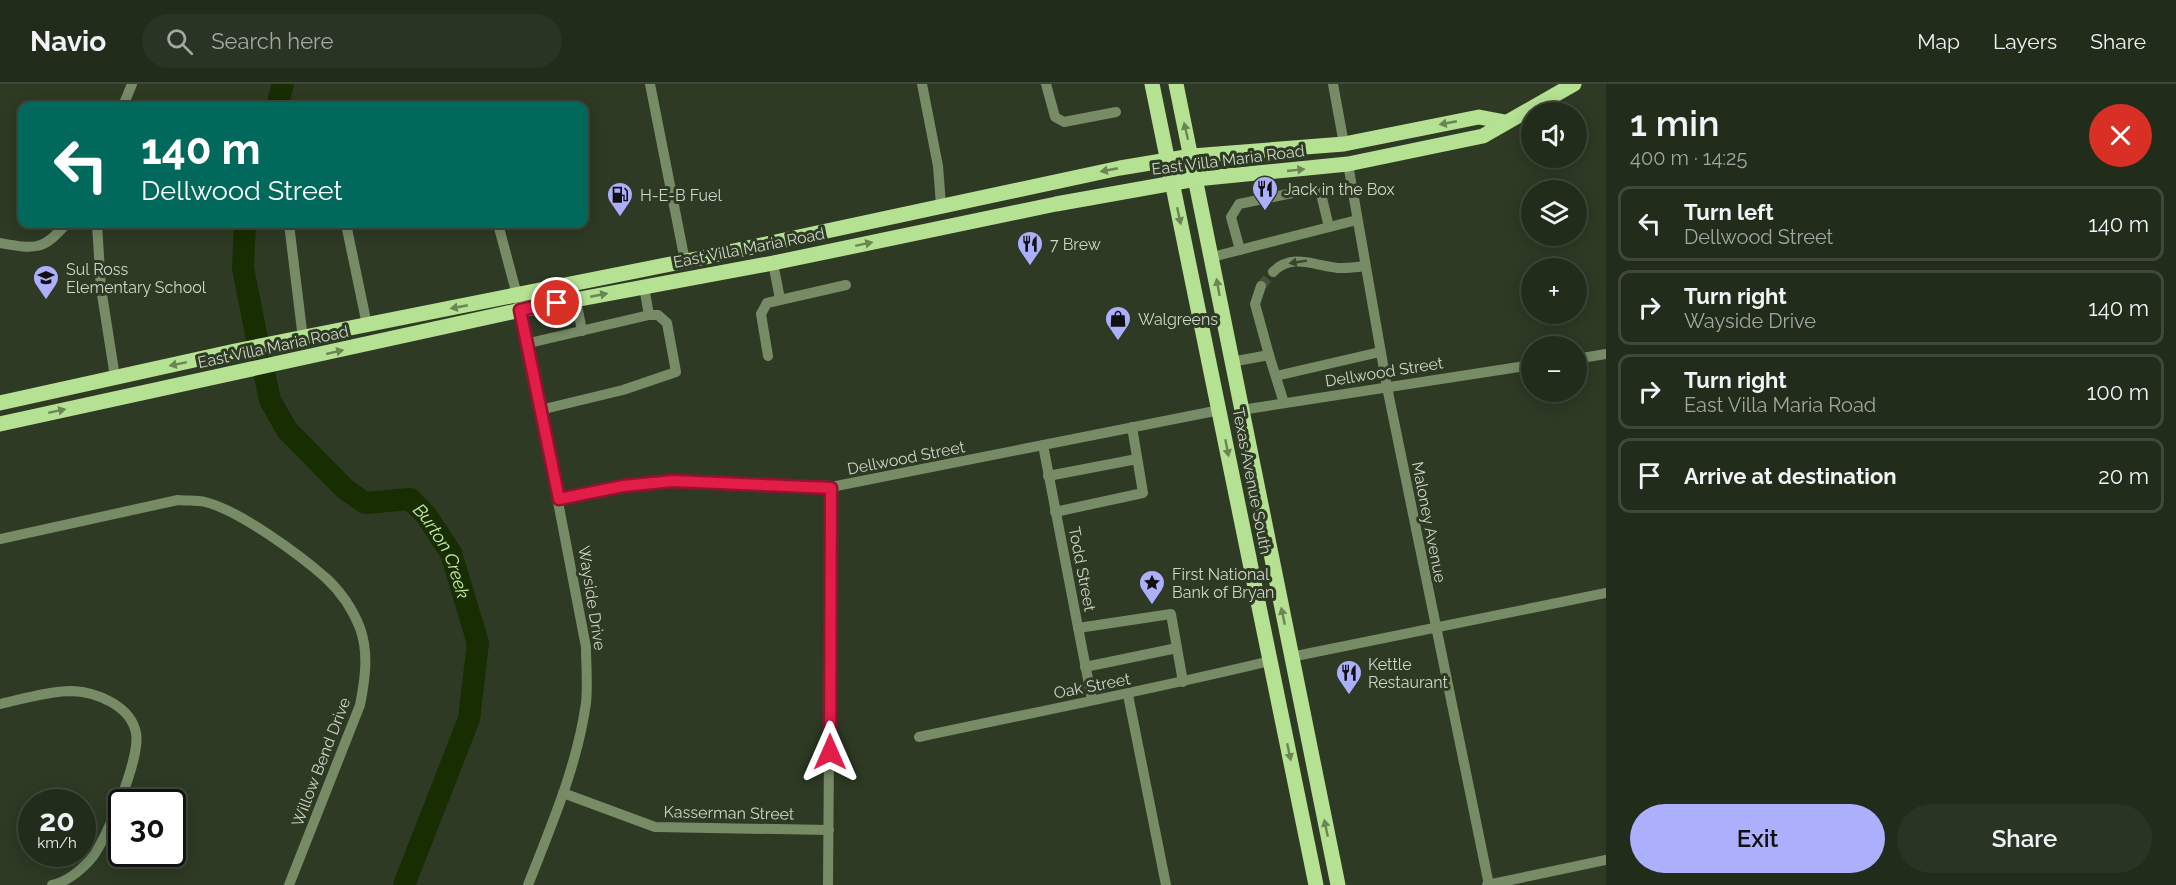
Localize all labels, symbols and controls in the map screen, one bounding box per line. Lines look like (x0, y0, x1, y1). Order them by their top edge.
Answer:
search box (142, 14, 562, 68)
text: Navio (30, 25, 106, 58)
icon: search (163, 25, 196, 58)
text: Search here (211, 28, 333, 54)
text: Map (1917, 29, 1960, 54)
text: Layers (1993, 29, 2057, 54)
text: Share (2090, 29, 2146, 54)
map controls (1521, 102, 1587, 402)
button: sound (1521, 102, 1587, 168)
text: 1 min (1630, 102, 1719, 144)
button: close (2089, 104, 2152, 167)
one-way arrow (1438, 119, 1457, 128)
one-way arrow (1181, 121, 1190, 140)
text: 140 m (141, 125, 261, 174)
icon: left (42, 126, 120, 204)
street label: East Villa Maria Road (1150, 141, 1306, 179)
text: 400 m · 14:25 (1630, 146, 1747, 170)
one-way arrow (1286, 165, 1305, 175)
one-way arrow (1099, 166, 1118, 175)
restaurant icon: Jack in the Box (1250, 174, 1280, 212)
text: Dellwood Street (141, 175, 343, 206)
fuel station icon: H-E-B Fuel (605, 180, 635, 218)
place label: Jack in the Box (1284, 180, 1395, 199)
button: layers (1521, 180, 1587, 246)
place label: H-E-B Fuel (640, 186, 723, 205)
text: Turn left (1684, 199, 1774, 225)
one-way arrow (1175, 207, 1184, 226)
icon: left (1633, 207, 1666, 240)
text: 140 m (2088, 211, 2149, 237)
street label: East Villa Maria Road (672, 224, 826, 272)
text: Dellwood Street (1684, 225, 1833, 249)
restaurant icon: 7 Brew (1015, 229, 1045, 267)
place label: 7 Brew (1050, 235, 1101, 254)
one-way arrow (855, 239, 874, 248)
one-way arrow (1288, 258, 1307, 267)
button: + (1521, 258, 1587, 324)
place label: Sul Ross Elementary School (66, 260, 207, 297)
school or university icon: Sul Ross Elementary School (31, 263, 61, 301)
pin (531, 277, 582, 328)
one-way arrow (1213, 277, 1222, 296)
text: Turn right (1684, 283, 1787, 309)
icon: arrive (540, 286, 573, 319)
one-way arrow (589, 290, 608, 299)
icon: right (1633, 291, 1666, 324)
text: 140 m (2088, 295, 2149, 321)
one-way arrow (449, 303, 468, 312)
shop icon: Walgreens (1103, 304, 1133, 342)
text: Wayside Drive (1684, 309, 1816, 333)
place label: Walgreens (1138, 310, 1218, 329)
street label: East Villa Maria Road (196, 322, 350, 372)
button: − (1521, 336, 1587, 402)
one-way arrow (326, 347, 345, 356)
street label: Dellwood Street (1324, 353, 1445, 391)
one-way arrow (168, 359, 187, 369)
text: Turn right (1684, 367, 1787, 393)
icon: right (1633, 375, 1666, 408)
text: 100 m (2087, 379, 2149, 405)
text: East Villa Maria Road (1684, 393, 1876, 417)
one-way arrow (48, 406, 66, 416)
street label: Texas Avenue South (1228, 406, 1276, 556)
street label: Dellwood Street (846, 437, 967, 479)
one-way arrow (1223, 439, 1232, 458)
icon: arrive (1633, 459, 1666, 492)
street label: Maloney Avenue (1408, 460, 1450, 584)
text: Arrive at destination (1684, 463, 1897, 489)
text: 20 m (2098, 463, 2149, 489)
water label: Burton Creek (410, 499, 475, 601)
street label: Todd Street (1064, 525, 1100, 614)
street label: Wayside Drive (574, 544, 610, 652)
place label: First National Bank of Bryan (1172, 565, 1274, 602)
place icon: First National Bank of Bryan (1137, 568, 1167, 606)
one-way arrow (1278, 606, 1287, 625)
place label: Kettle Restaurant (1368, 655, 1448, 692)
restaurant icon: Kettle Restaurant (1334, 658, 1364, 696)
street label: Oak Street (1052, 669, 1133, 703)
street label: Willow Bend Drive (288, 695, 354, 829)
position arrow (798, 720, 862, 784)
one-way arrow (1285, 743, 1294, 762)
speed limit sign: 30 (108, 789, 186, 867)
street label: Kasserman Street (664, 802, 795, 824)
text: 20 (39, 803, 75, 838)
button: Exit (1630, 804, 1885, 873)
button: Share (1897, 804, 2152, 873)
one-way arrow (1321, 818, 1330, 837)
text: km/h (37, 834, 77, 852)

